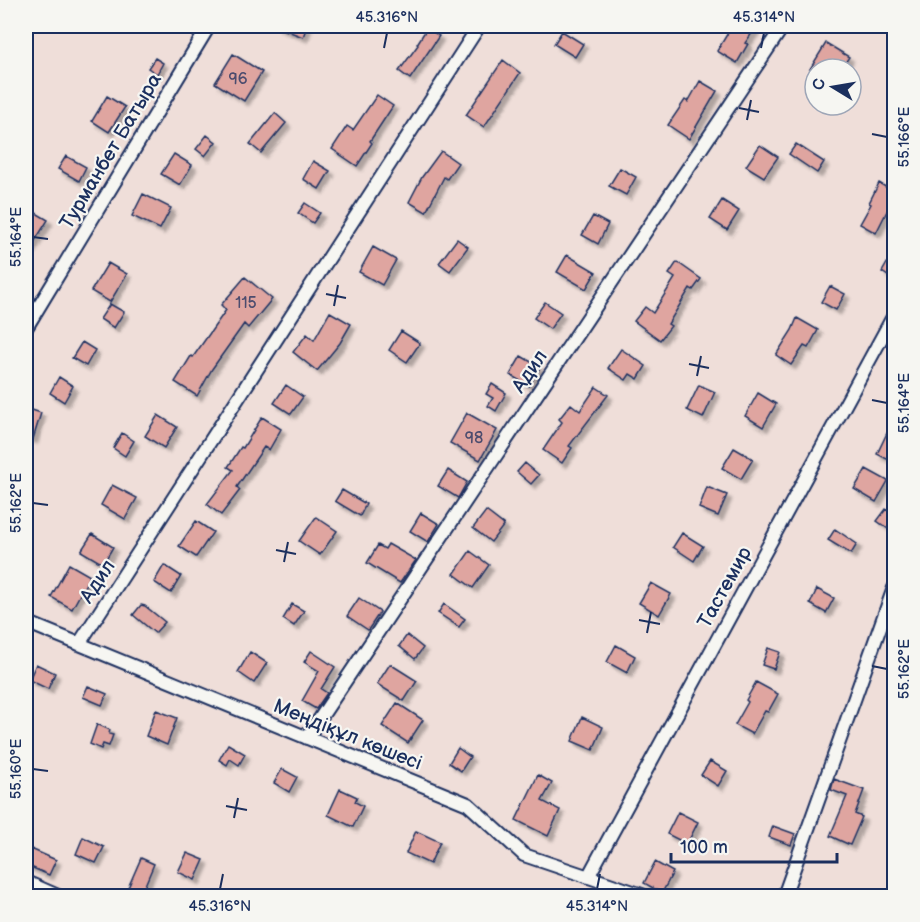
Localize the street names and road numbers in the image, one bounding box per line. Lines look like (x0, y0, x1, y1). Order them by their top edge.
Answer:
street label: Турманбет Батыра (55, 69, 167, 234)
street label: Адил (506, 345, 553, 399)
street label: Тастемир (693, 542, 757, 632)
street label: Адил (74, 555, 121, 609)
street label: Меңдіқұл көшесі (270, 694, 425, 776)

